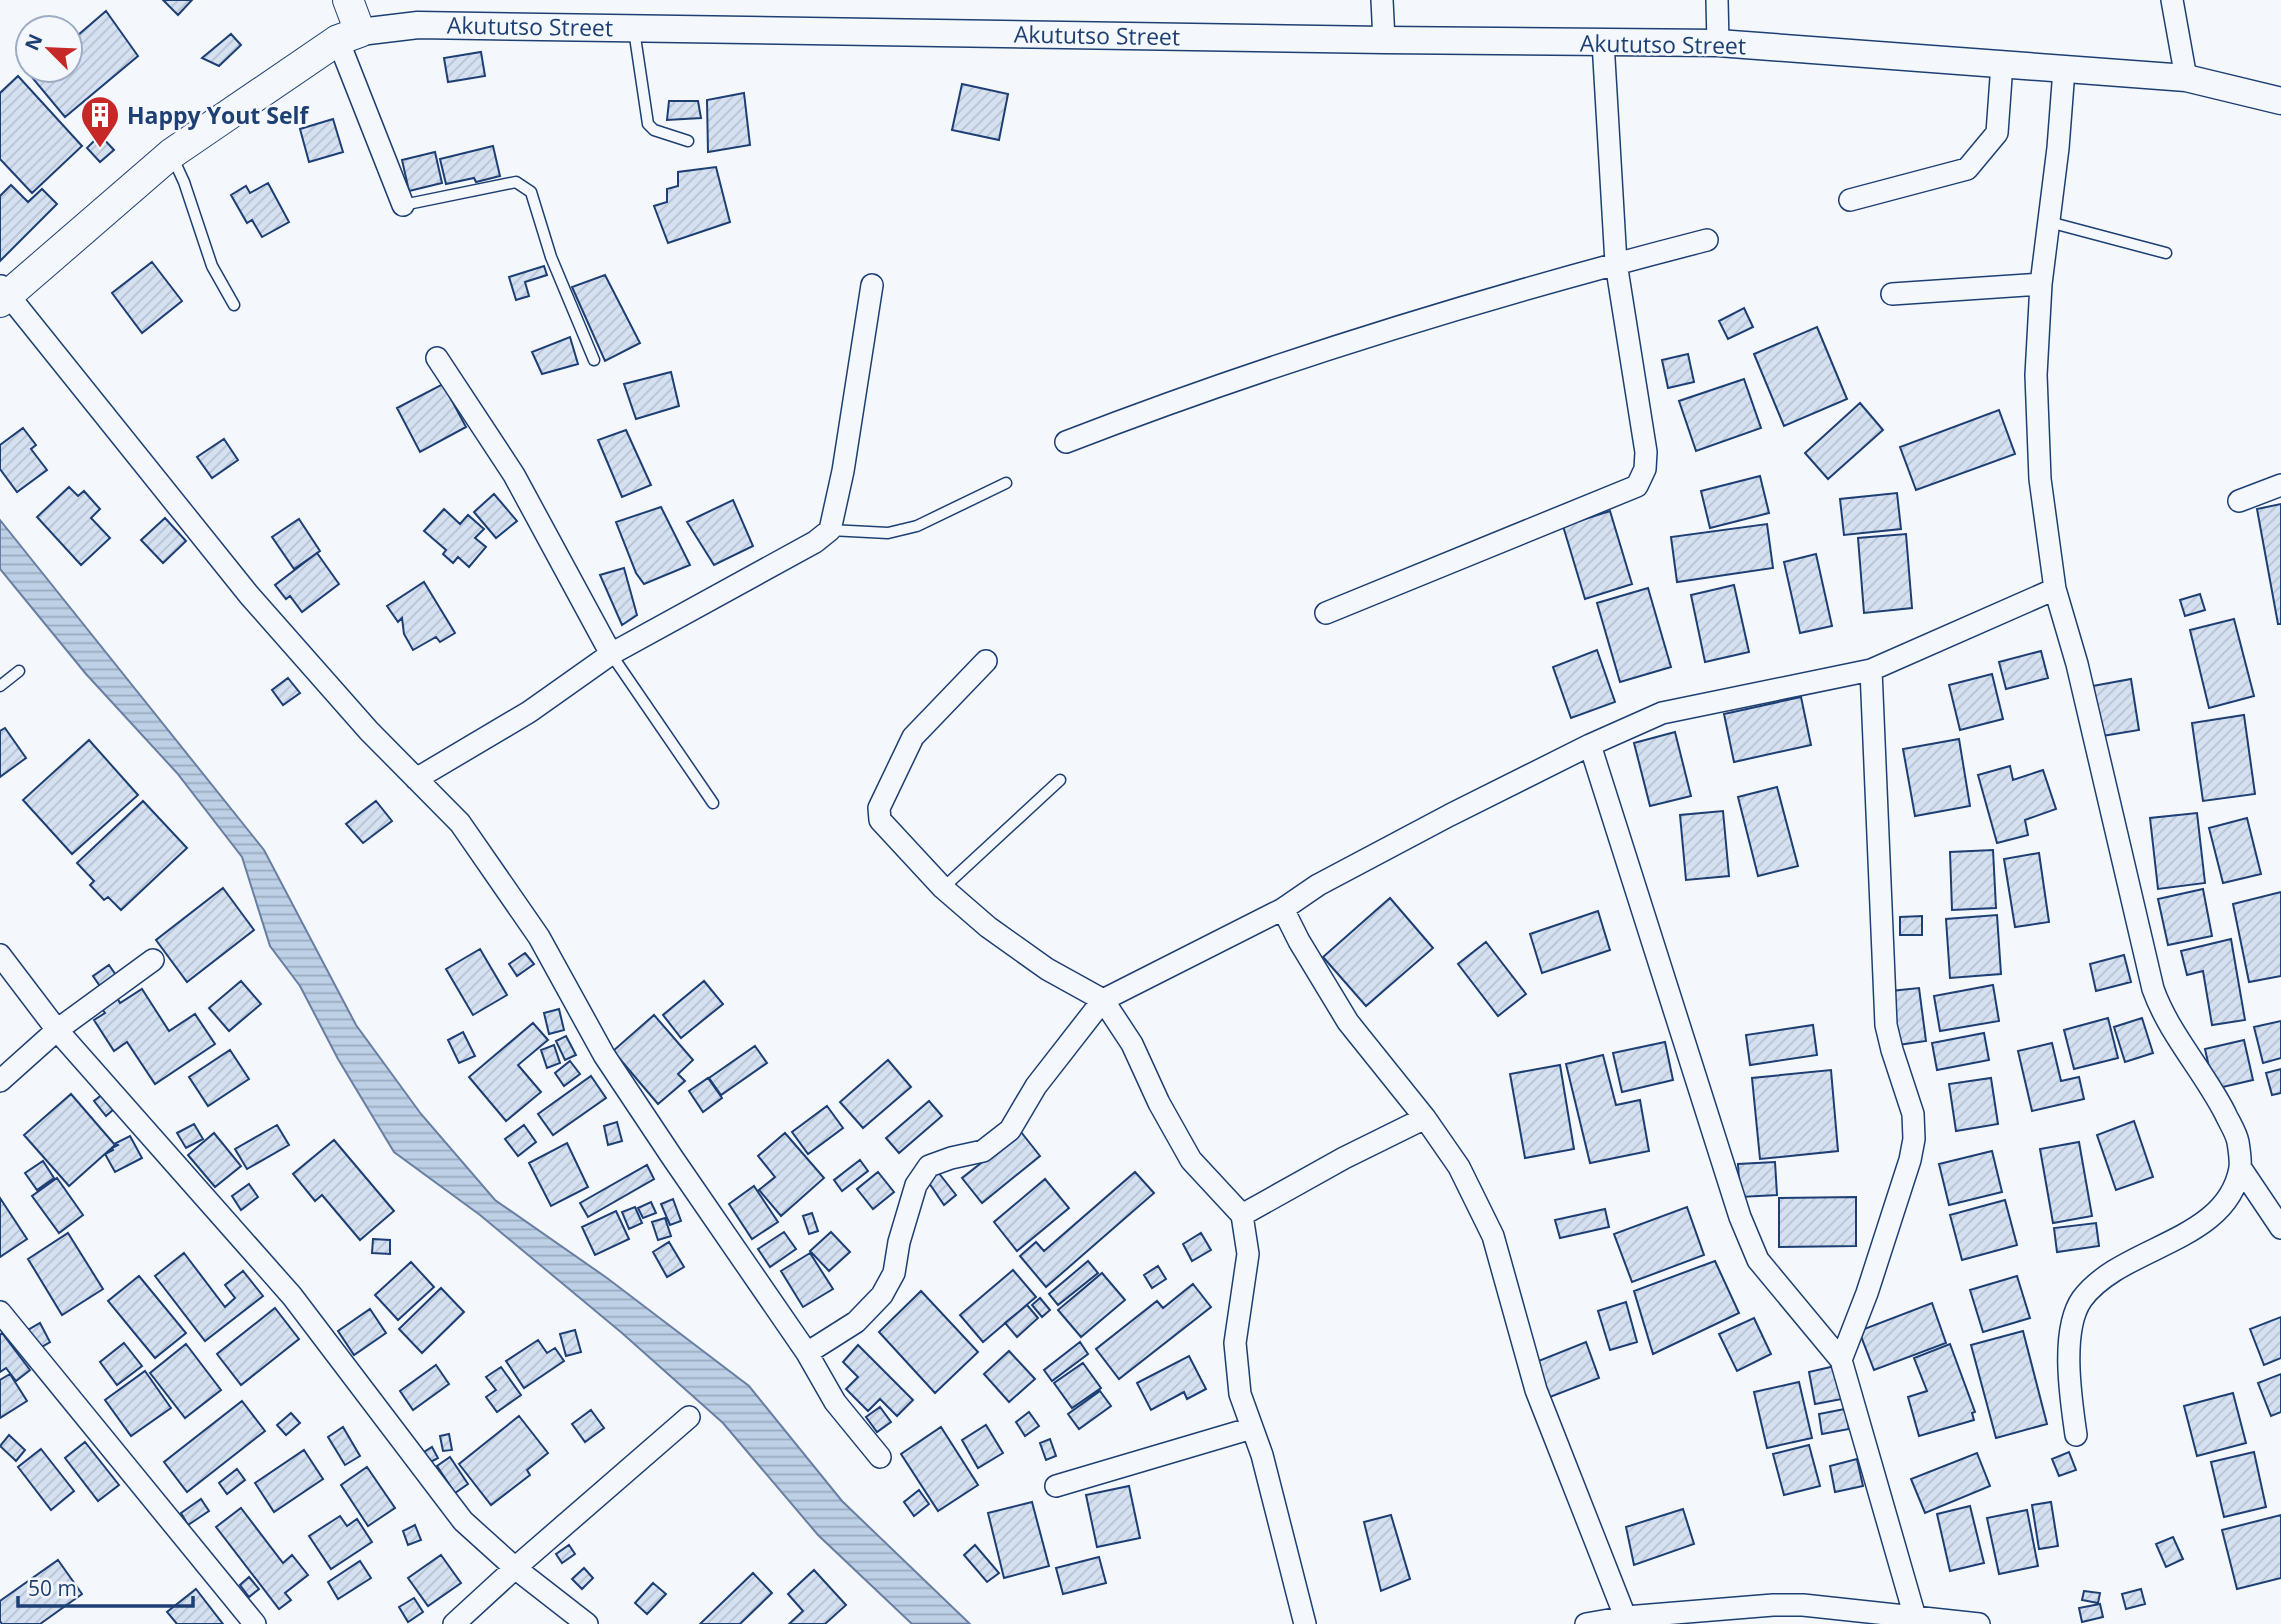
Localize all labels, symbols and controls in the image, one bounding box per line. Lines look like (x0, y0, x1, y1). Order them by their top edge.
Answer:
street label: Akututso Street (447, 9, 613, 43)
north arrow (14, 14, 84, 84)
street label: Akututso Street (1014, 18, 1180, 52)
street label: Akututso Street (1580, 27, 1746, 61)
text: N (18, 30, 48, 54)
building icon: Happy Yout Self (79, 94, 121, 149)
place label: Happy Yout Self (127, 99, 310, 131)
scale bar (18, 1564, 192, 1608)
text: 50 m (28, 1574, 77, 1602)

